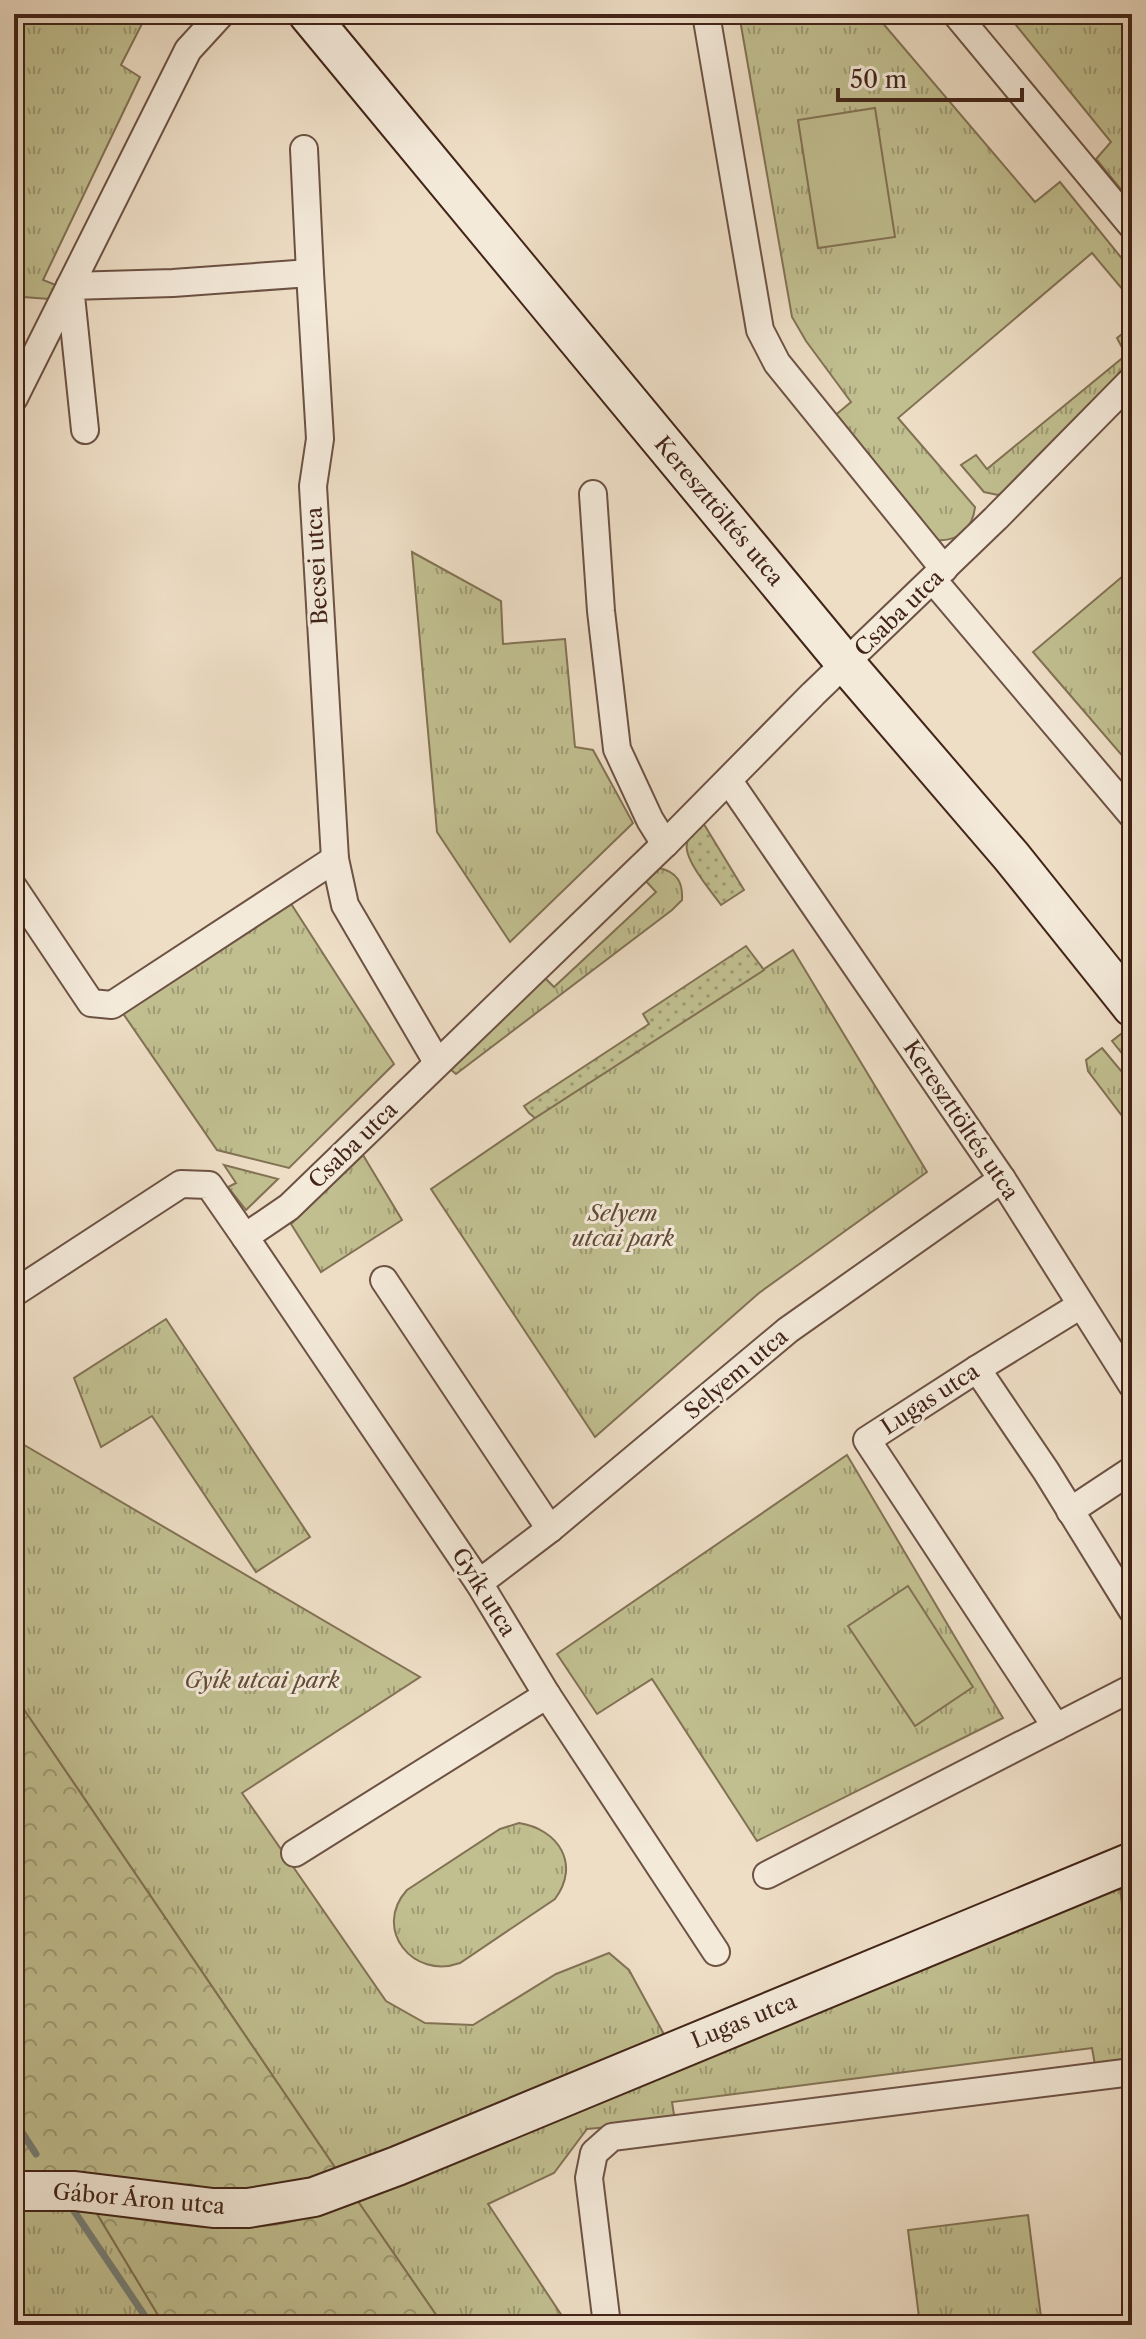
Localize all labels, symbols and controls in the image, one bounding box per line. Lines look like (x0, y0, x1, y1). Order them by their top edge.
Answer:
scale bar (838, 52, 1022, 102)
text: 50 m (850, 65, 907, 94)
street label: Kereszttöltés utca (649, 431, 790, 591)
street label: Becsei utca (300, 506, 334, 626)
street label: Csaba utca (849, 564, 949, 662)
street label: Kereszttöltés utca (898, 1035, 1025, 1205)
street label: Csaba utca (303, 1096, 403, 1194)
park label: Selyem utcai park (572, 1200, 675, 1252)
street label: Selyem utca (679, 1323, 793, 1425)
street label: Lugas utca (876, 1357, 984, 1441)
street label: Gyík utca (446, 1543, 522, 1642)
park label: Gyík utcai park (184, 1667, 340, 1694)
street label: Lugas utca (687, 1988, 801, 2054)
street label: Gábor Áron utca (52, 2177, 227, 2220)

